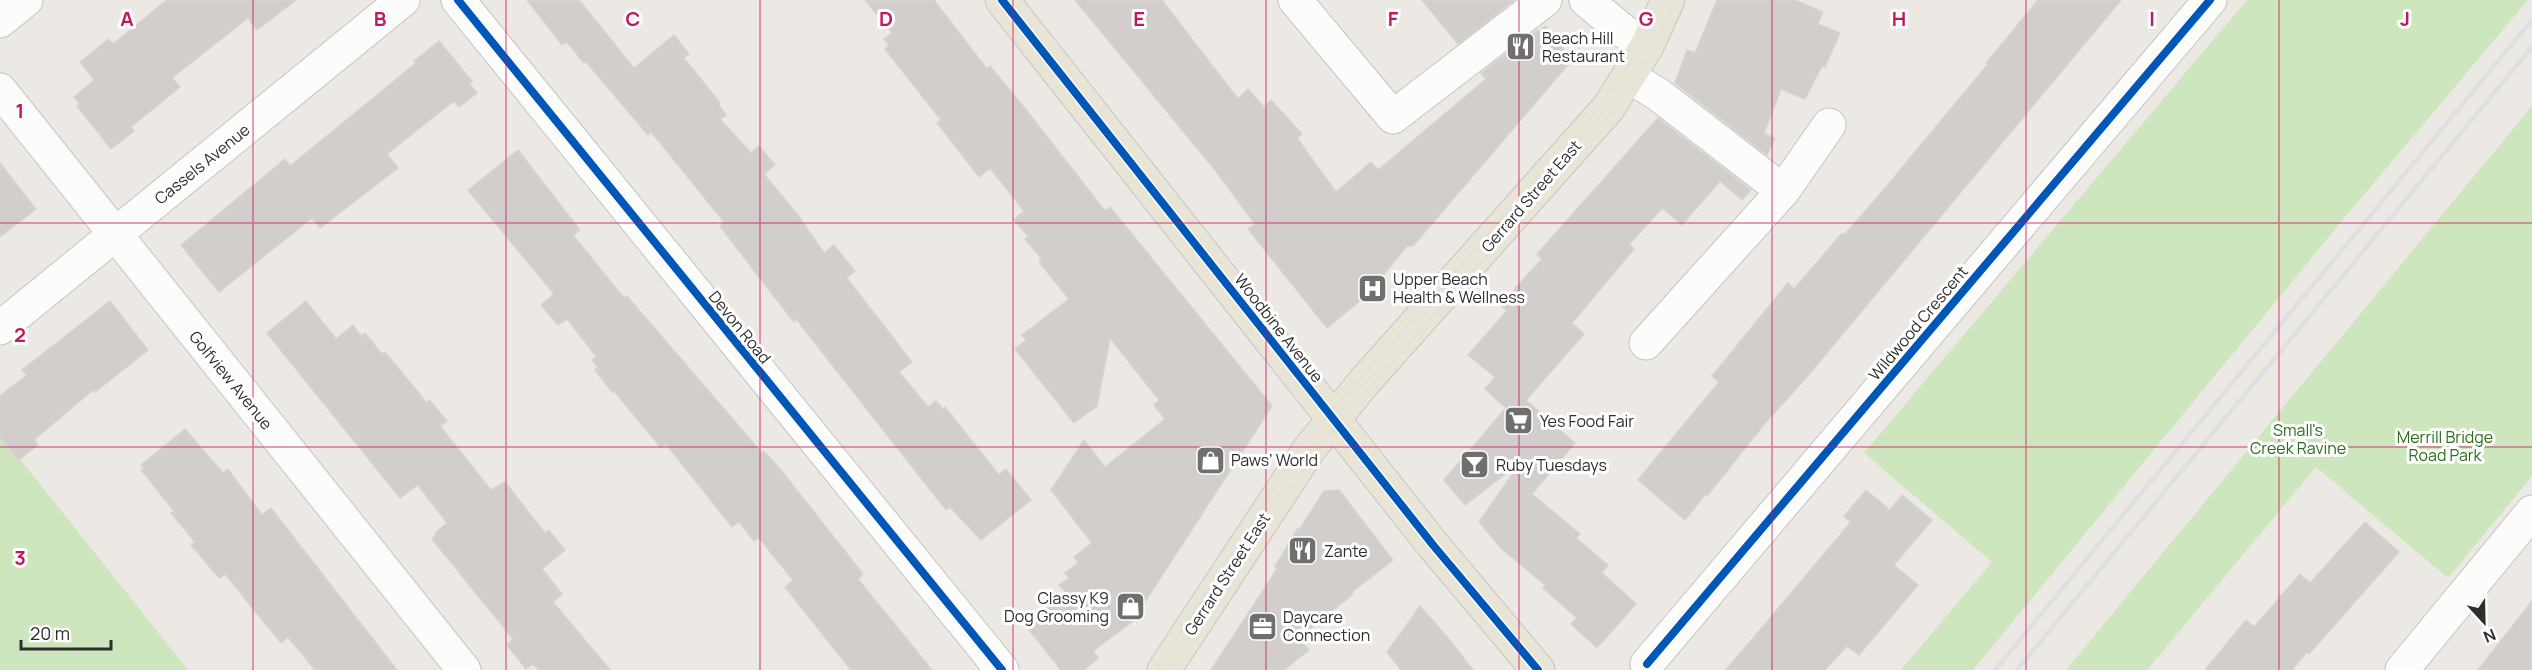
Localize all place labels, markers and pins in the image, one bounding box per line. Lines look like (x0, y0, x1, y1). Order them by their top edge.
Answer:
place label: Beach Hill Restaurant (1542, 27, 1625, 67)
restaurant icon: Beach Hill Restaurant (1505, 31, 1537, 63)
place label: Upper Beach Health & Wellness (1393, 268, 1525, 308)
hospital icon: Upper Beach Health & Wellness (1356, 272, 1388, 304)
supermarket icon: Yes Food Fair (1503, 405, 1535, 437)
place label: Yes Food Fair (1540, 410, 1634, 432)
shop icon: Paws’ World (1194, 444, 1226, 476)
place label: Paws’ World (1231, 449, 1318, 471)
bar icon: Ruby Tuesdays (1459, 449, 1491, 481)
place label: Ruby Tuesdays (1496, 454, 1607, 476)
restaurant icon: Zante (1287, 535, 1319, 567)
place label: Zante (1324, 540, 1368, 562)
place label: Classy K9 Dog Grooming (1004, 587, 1109, 627)
shop icon: Classy K9 Dog Grooming (1114, 591, 1146, 623)
place label: Daycare Connection (1283, 606, 1370, 646)
office icon: Daycare Connection (1246, 610, 1278, 642)

